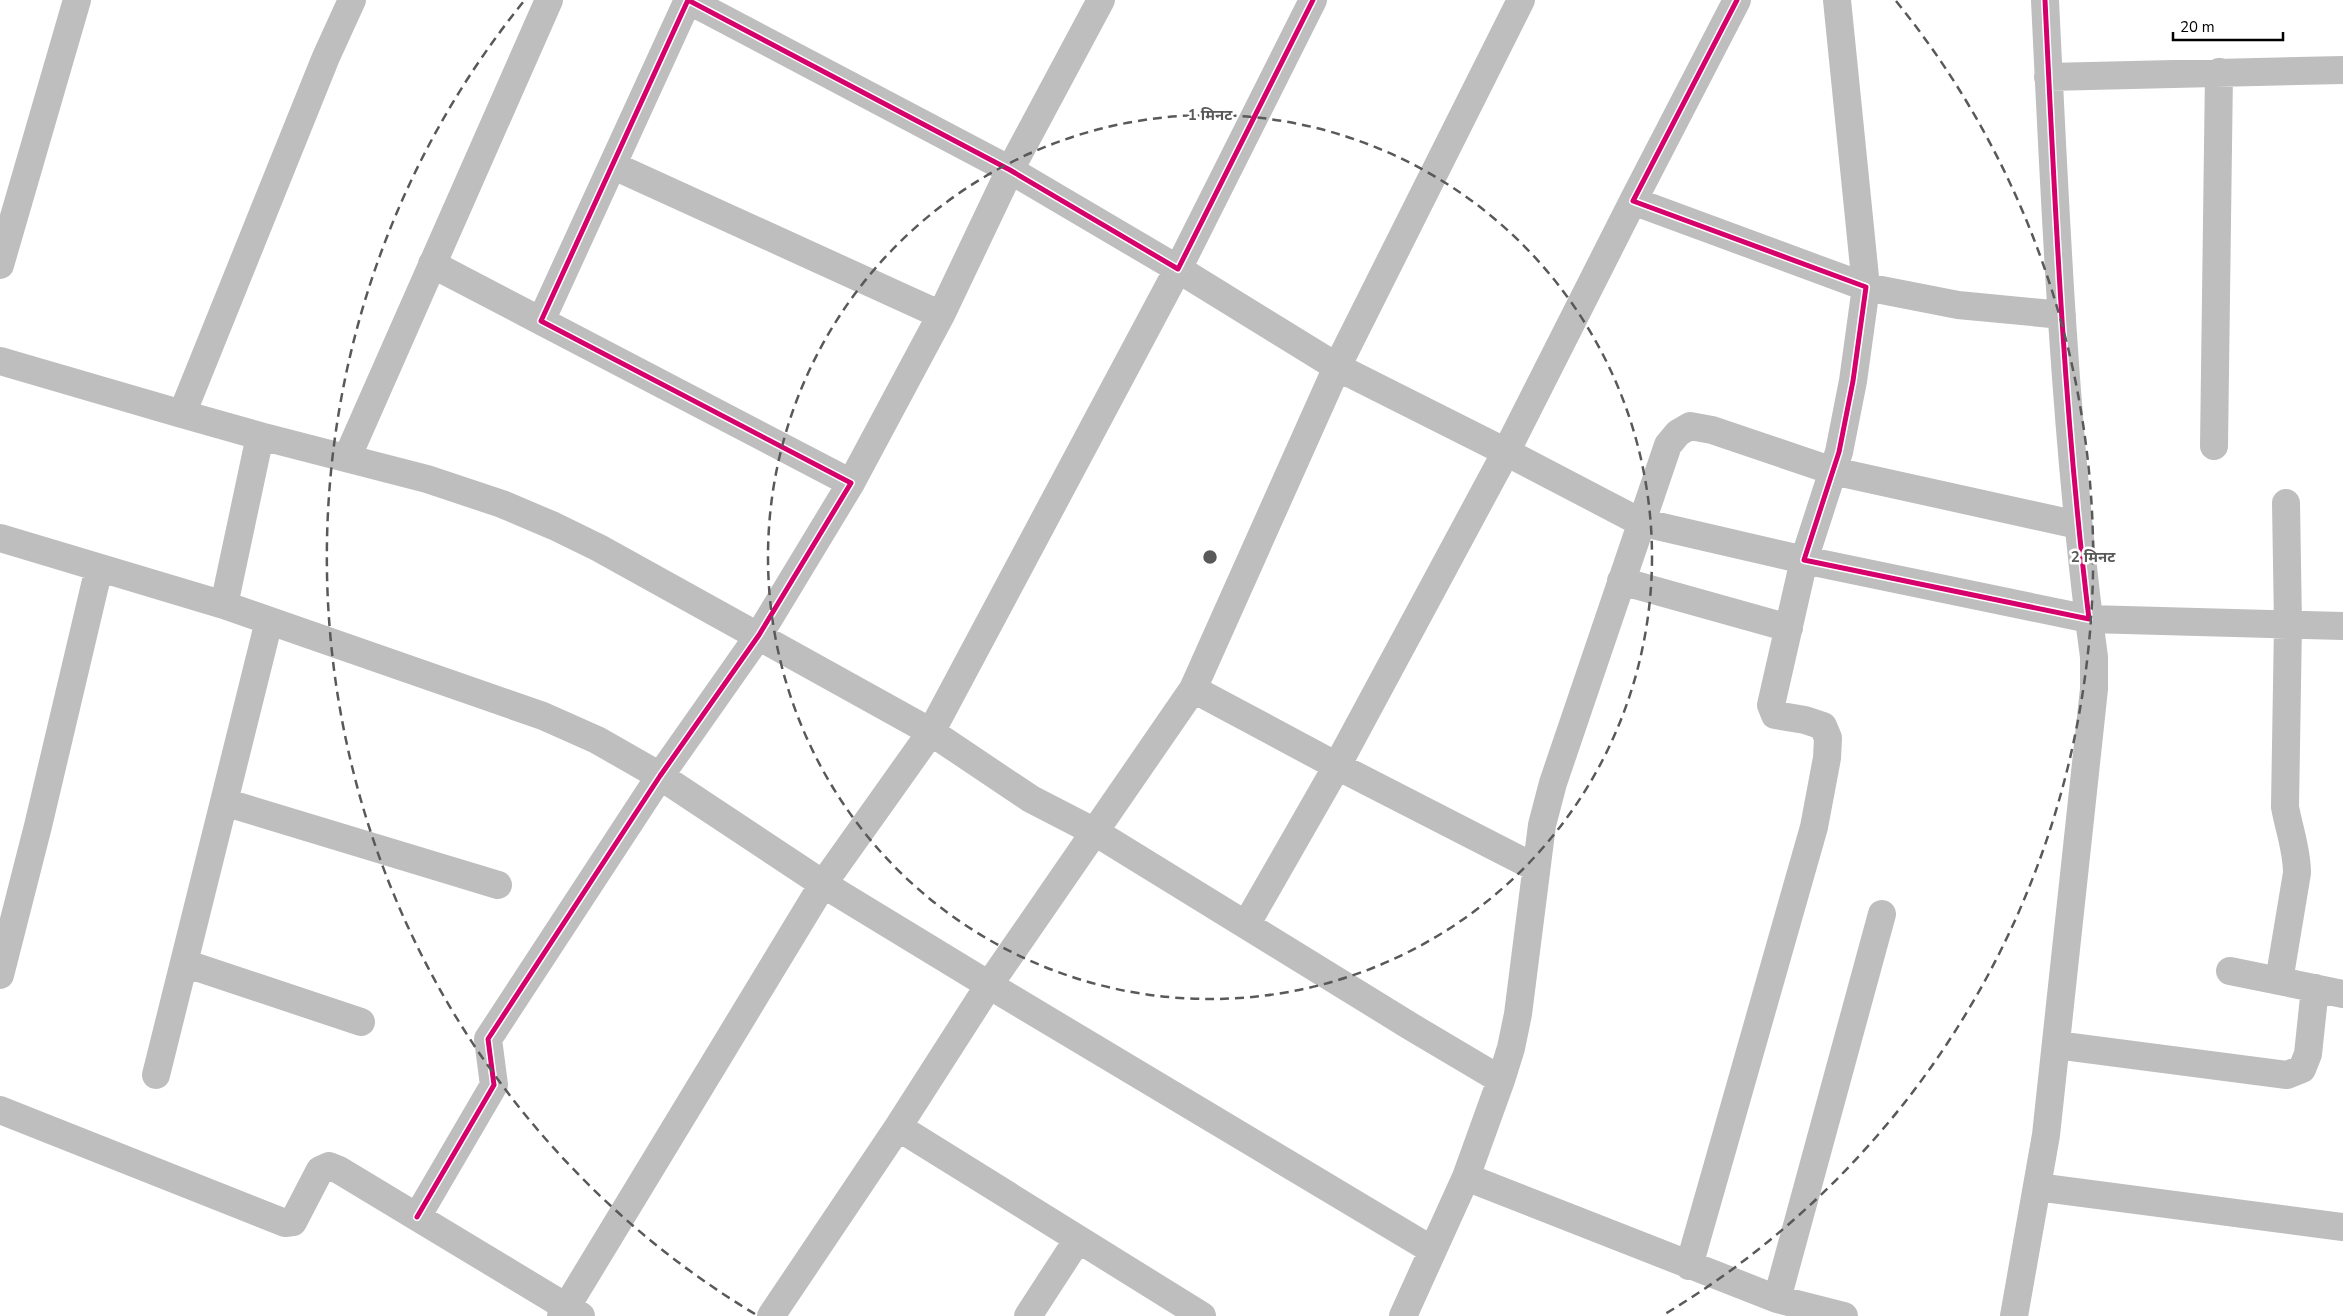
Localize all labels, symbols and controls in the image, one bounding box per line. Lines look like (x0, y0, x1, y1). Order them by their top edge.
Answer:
scale bar (2173, 10, 2283, 42)
text: 20 m (2180, 17, 2215, 37)
text: 1 मिनट (1188, 105, 1233, 125)
text: 2 मिनट (2071, 547, 2116, 567)
centre of rings (1201, 548, 1219, 566)

